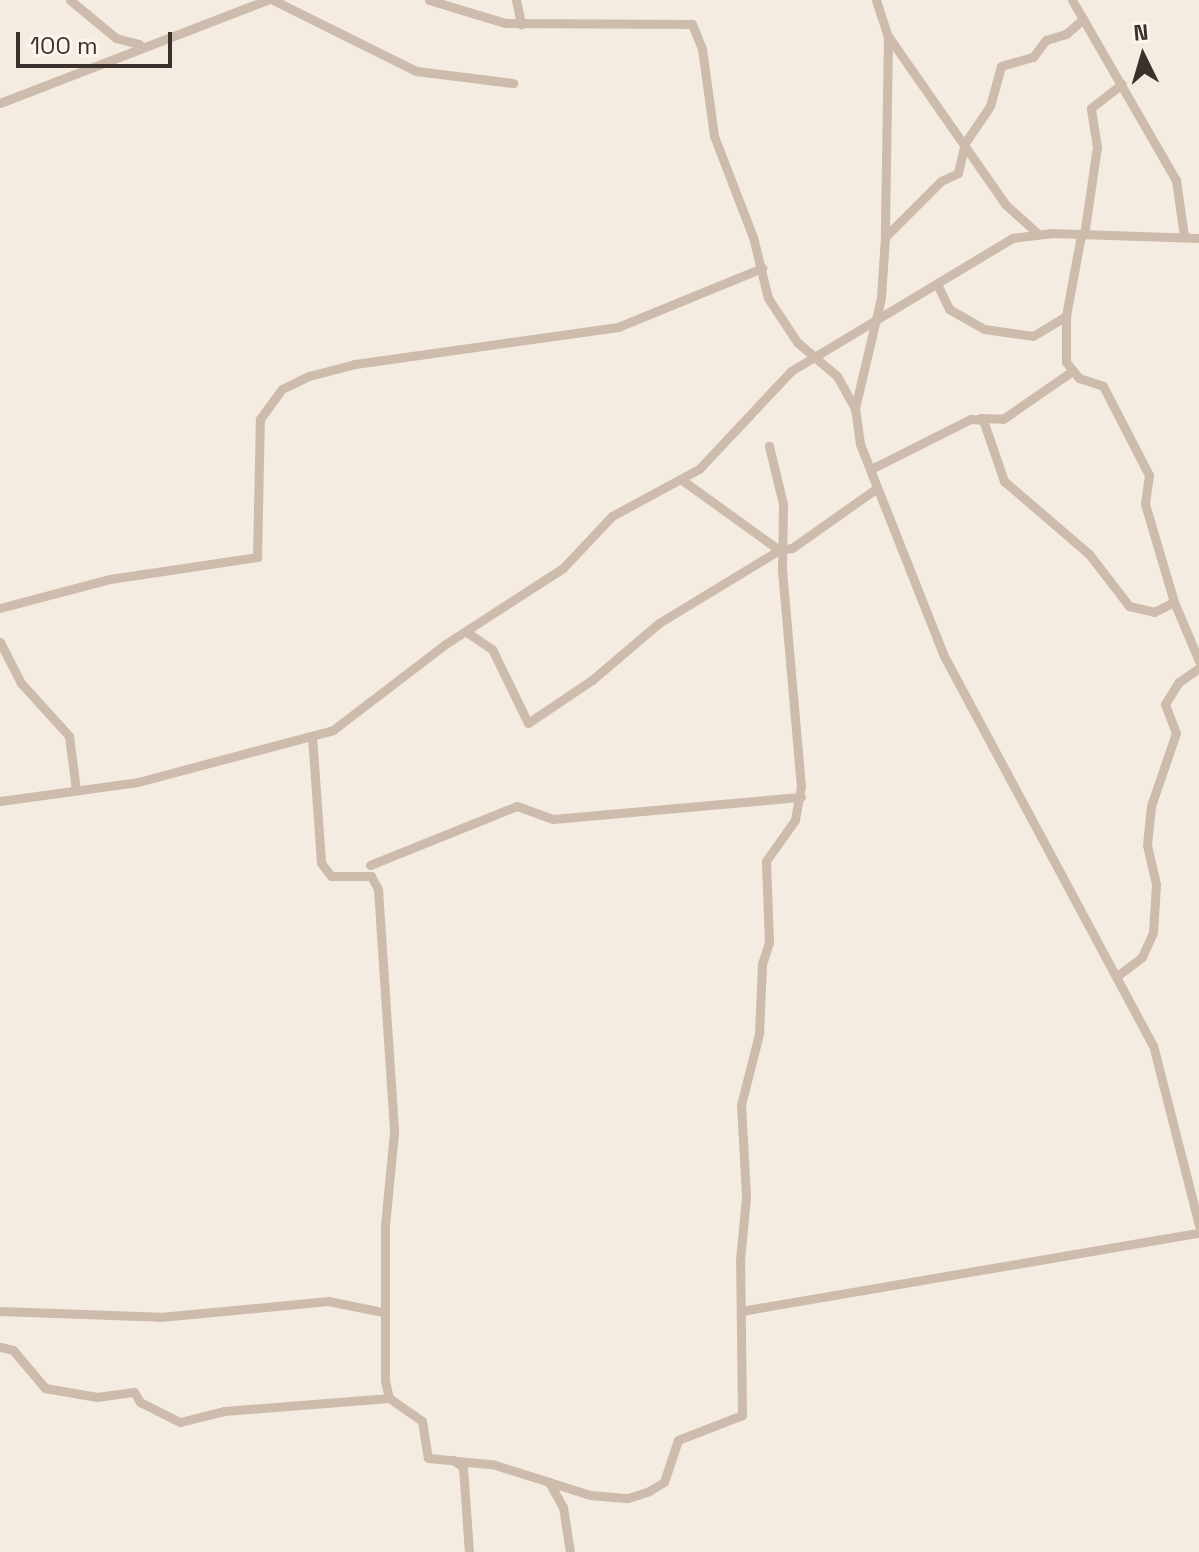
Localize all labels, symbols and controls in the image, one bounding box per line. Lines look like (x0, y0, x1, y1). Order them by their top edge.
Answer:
scale bar (20, 16, 176, 66)
north arrow (1103, 16, 1183, 96)
text: N (1132, 18, 1149, 47)
text: 100 m (30, 30, 98, 61)

